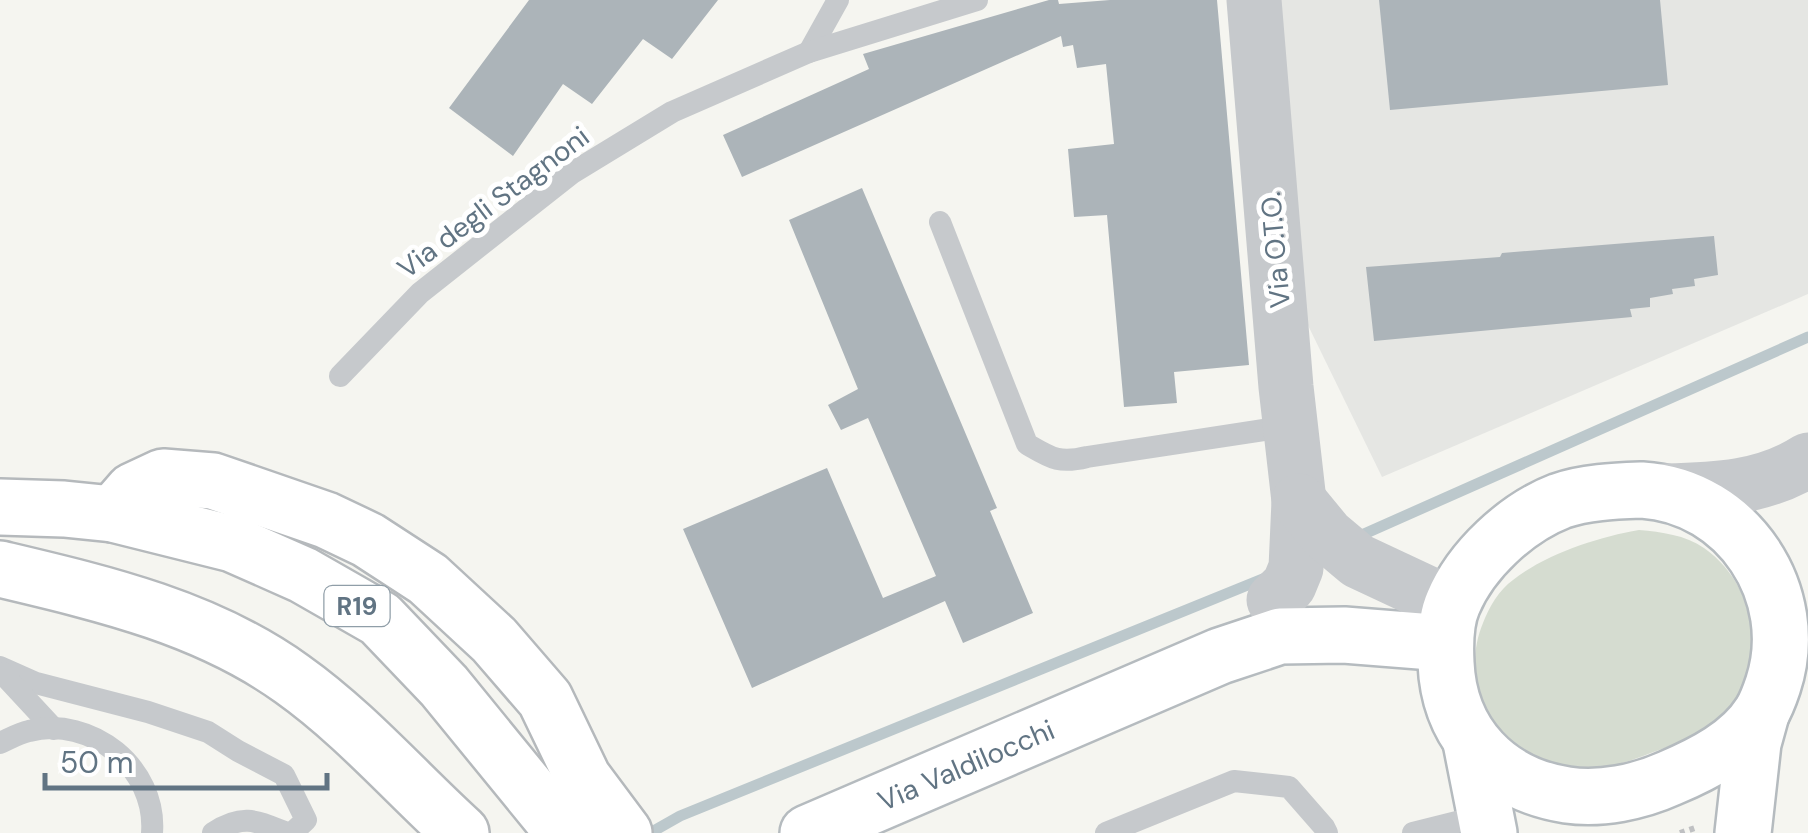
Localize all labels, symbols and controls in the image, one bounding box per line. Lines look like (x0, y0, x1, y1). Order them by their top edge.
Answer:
street label: Via degli Stagnoni (390, 118, 597, 287)
street label: Via O.T.O. (1252, 190, 1299, 310)
road number: R19 (324, 586, 390, 626)
street label: Via Valdilocchi (872, 711, 1060, 820)
scale bar (45, 728, 328, 790)
text: 50 m (60, 743, 134, 782)

